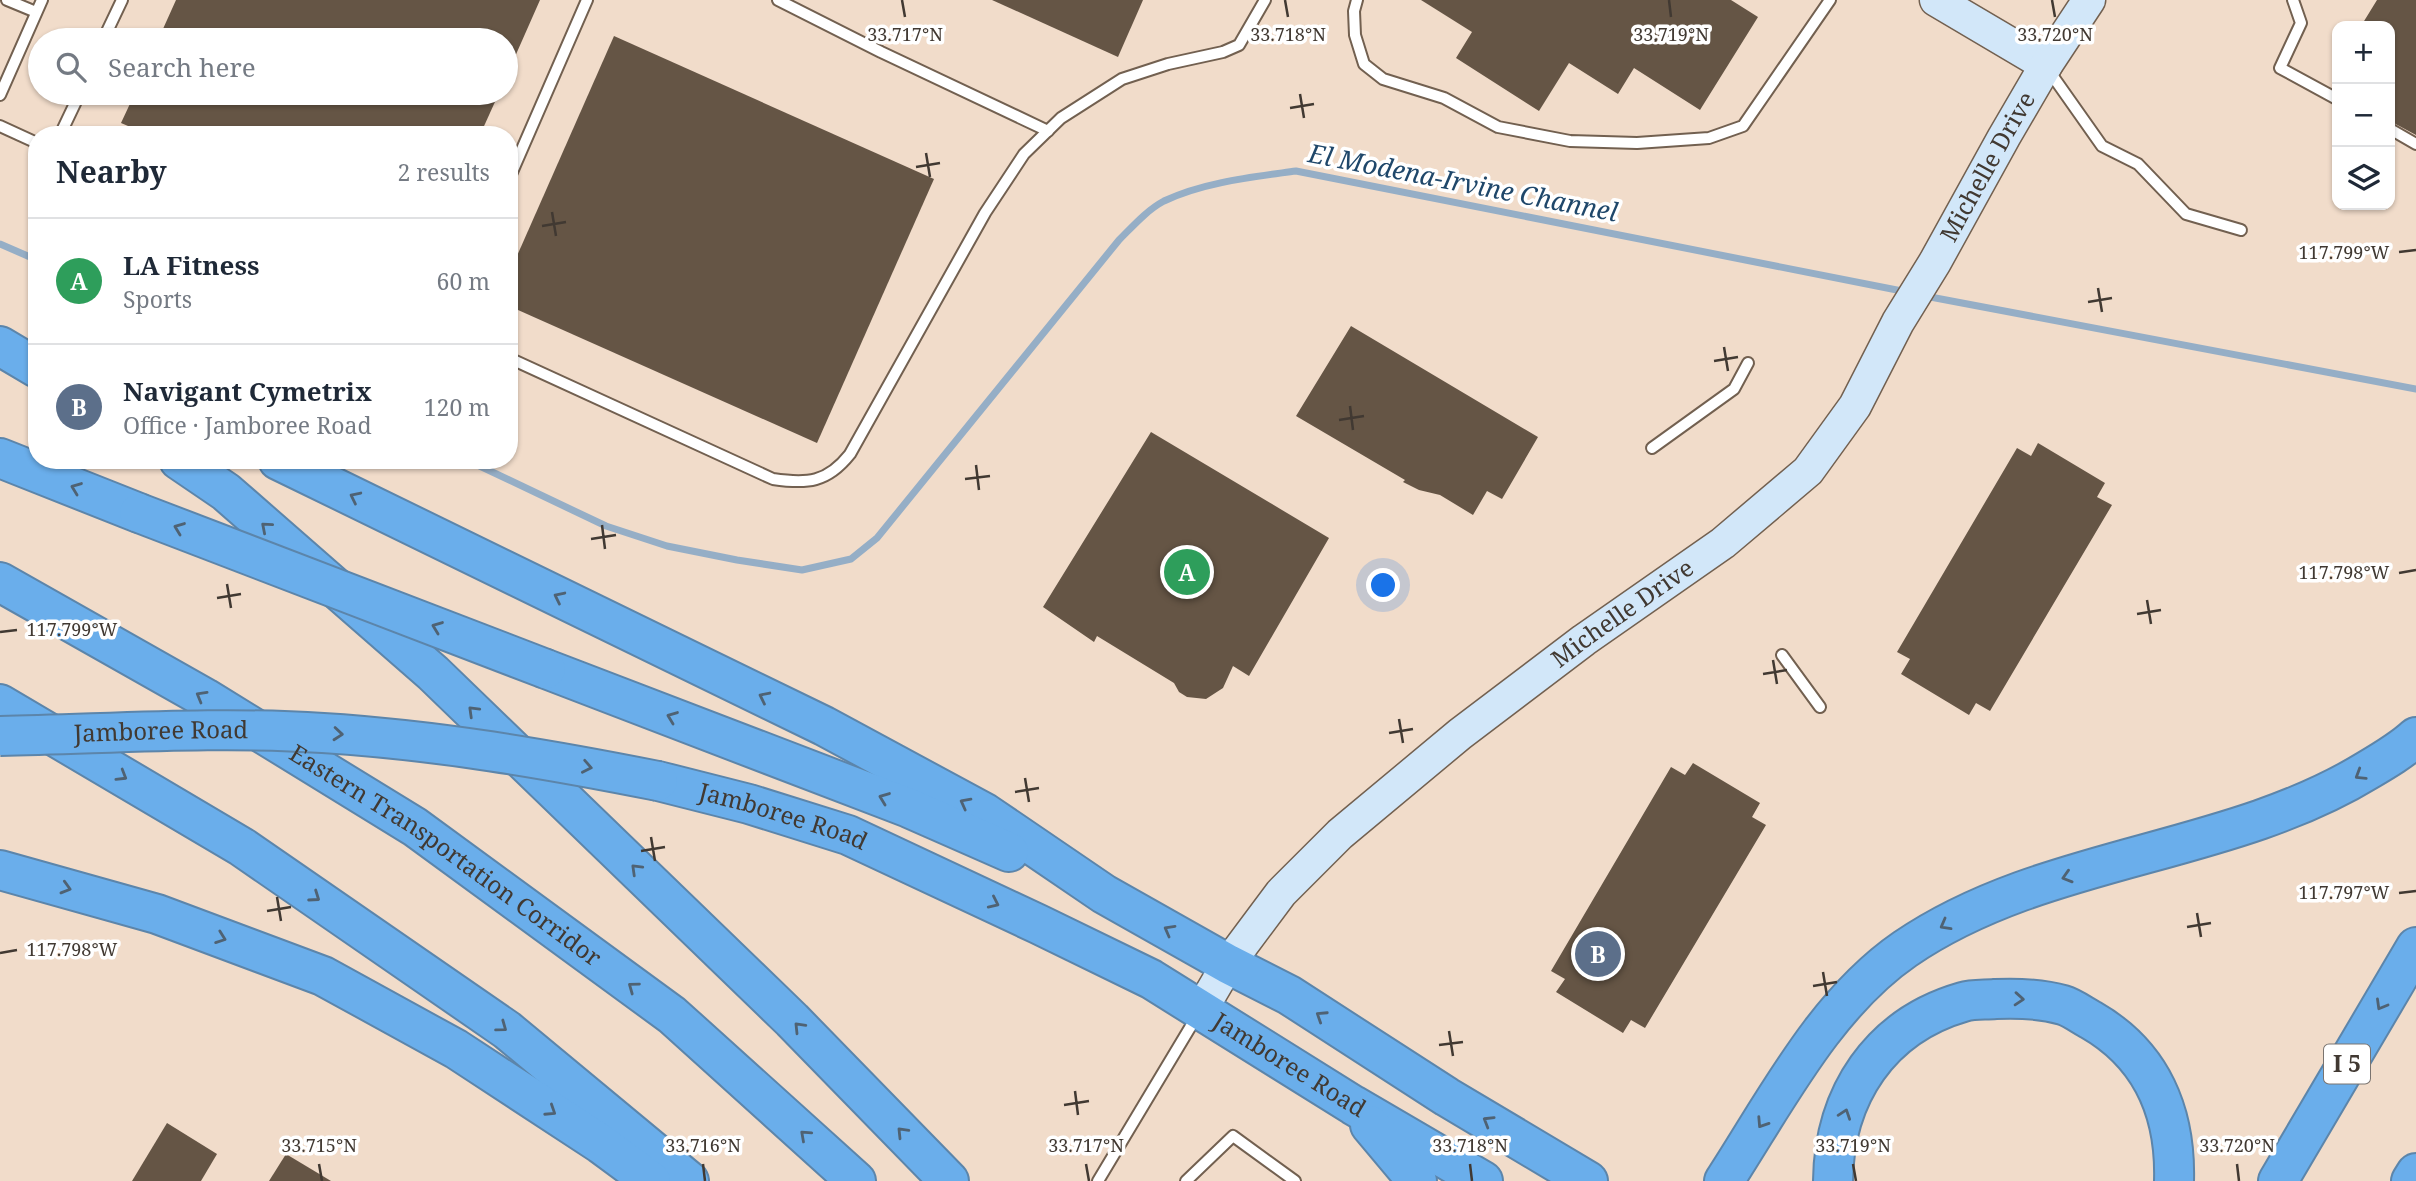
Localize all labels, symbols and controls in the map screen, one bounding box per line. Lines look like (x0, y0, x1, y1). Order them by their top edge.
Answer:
map controls (2332, 21, 2395, 210)
button: + (2332, 21, 2395, 84)
text: 33.717°N (867, 22, 943, 46)
text: 33.718°N (1250, 22, 1326, 46)
text: 33.719°N (1633, 22, 1709, 46)
text: 33.720°N (2017, 22, 2093, 46)
search box (28, 28, 518, 105)
icon: search (52, 48, 90, 86)
text: Search here (108, 49, 256, 85)
button: − (2332, 84, 2395, 147)
street label: Michelle Drive (1931, 85, 2042, 247)
water label: El Modena-Irvine Channel (1305, 134, 1621, 230)
button: layers (2332, 147, 2395, 210)
text: Nearby (56, 151, 167, 192)
text: 2 results (397, 156, 490, 188)
text: 117.799°W (2299, 240, 2390, 264)
text: LA Fitness (123, 247, 259, 283)
text: A (70, 265, 88, 297)
text: 60 m (437, 265, 490, 297)
text: Sports (123, 283, 192, 315)
text: Navigant Cymetrix (123, 373, 372, 409)
text: B (71, 391, 87, 423)
text: 120 m (424, 391, 490, 423)
text: Office · Jamboree Road (123, 409, 372, 441)
one-way arrow (71, 482, 83, 496)
one-way arrow (350, 492, 362, 506)
one-way arrow (173, 522, 185, 536)
one-way arrow (261, 523, 274, 535)
pin: A (1164, 546, 1210, 598)
street label: Michelle Drive (1544, 551, 1700, 674)
text: 117.798°W (2299, 560, 2390, 584)
your location (1366, 568, 1400, 602)
one-way arrow (554, 591, 566, 605)
text: 117.799°W (27, 617, 118, 641)
one-way arrow (431, 621, 443, 635)
one-way arrow (195, 691, 208, 704)
one-way arrow (759, 691, 771, 705)
one-way arrow (468, 706, 481, 719)
one-way arrow (666, 711, 678, 725)
street label: Jamboree Road (72, 712, 249, 749)
one-way arrow (332, 726, 343, 741)
street label: Eastern Transportation Corridor (284, 736, 609, 973)
one-way arrow (581, 759, 593, 774)
one-way arrow (2354, 767, 2367, 780)
one-way arrow (115, 768, 128, 781)
street label: Jamboree Road (695, 774, 874, 857)
one-way arrow (879, 793, 891, 807)
one-way arrow (960, 797, 973, 811)
one-way arrow (631, 864, 644, 877)
one-way arrow (2062, 868, 2074, 883)
one-way arrow (59, 880, 71, 895)
text: 117.797°W (2299, 880, 2390, 904)
one-way arrow (307, 889, 320, 901)
one-way arrow (987, 895, 999, 909)
one-way arrow (1940, 917, 1953, 930)
one-way arrow (1163, 925, 1176, 938)
pin: B (1575, 928, 1621, 980)
one-way arrow (215, 930, 227, 944)
text: 117.798°W (27, 937, 118, 961)
one-way arrow (628, 983, 641, 995)
one-way arrow (2014, 991, 2025, 1006)
one-way arrow (2376, 998, 2389, 1011)
street label: Jamboree Road (1206, 1003, 1373, 1124)
one-way arrow (1316, 1011, 1329, 1024)
one-way arrow (494, 1019, 507, 1031)
one-way arrow (795, 1023, 808, 1036)
road number: I 5 (2324, 1044, 2370, 1084)
one-way arrow (543, 1103, 556, 1115)
one-way arrow (1837, 1109, 1851, 1121)
one-way arrow (1757, 1115, 1770, 1128)
one-way arrow (1482, 1116, 1495, 1129)
one-way arrow (897, 1127, 910, 1140)
one-way arrow (800, 1131, 813, 1144)
text: 33.715°N (281, 1133, 357, 1157)
text: 33.716°N (665, 1133, 741, 1157)
text: 33.717°N (1048, 1133, 1124, 1157)
text: 33.718°N (1432, 1133, 1508, 1157)
text: 33.719°N (1815, 1133, 1891, 1157)
text: 33.720°N (2199, 1133, 2275, 1157)

